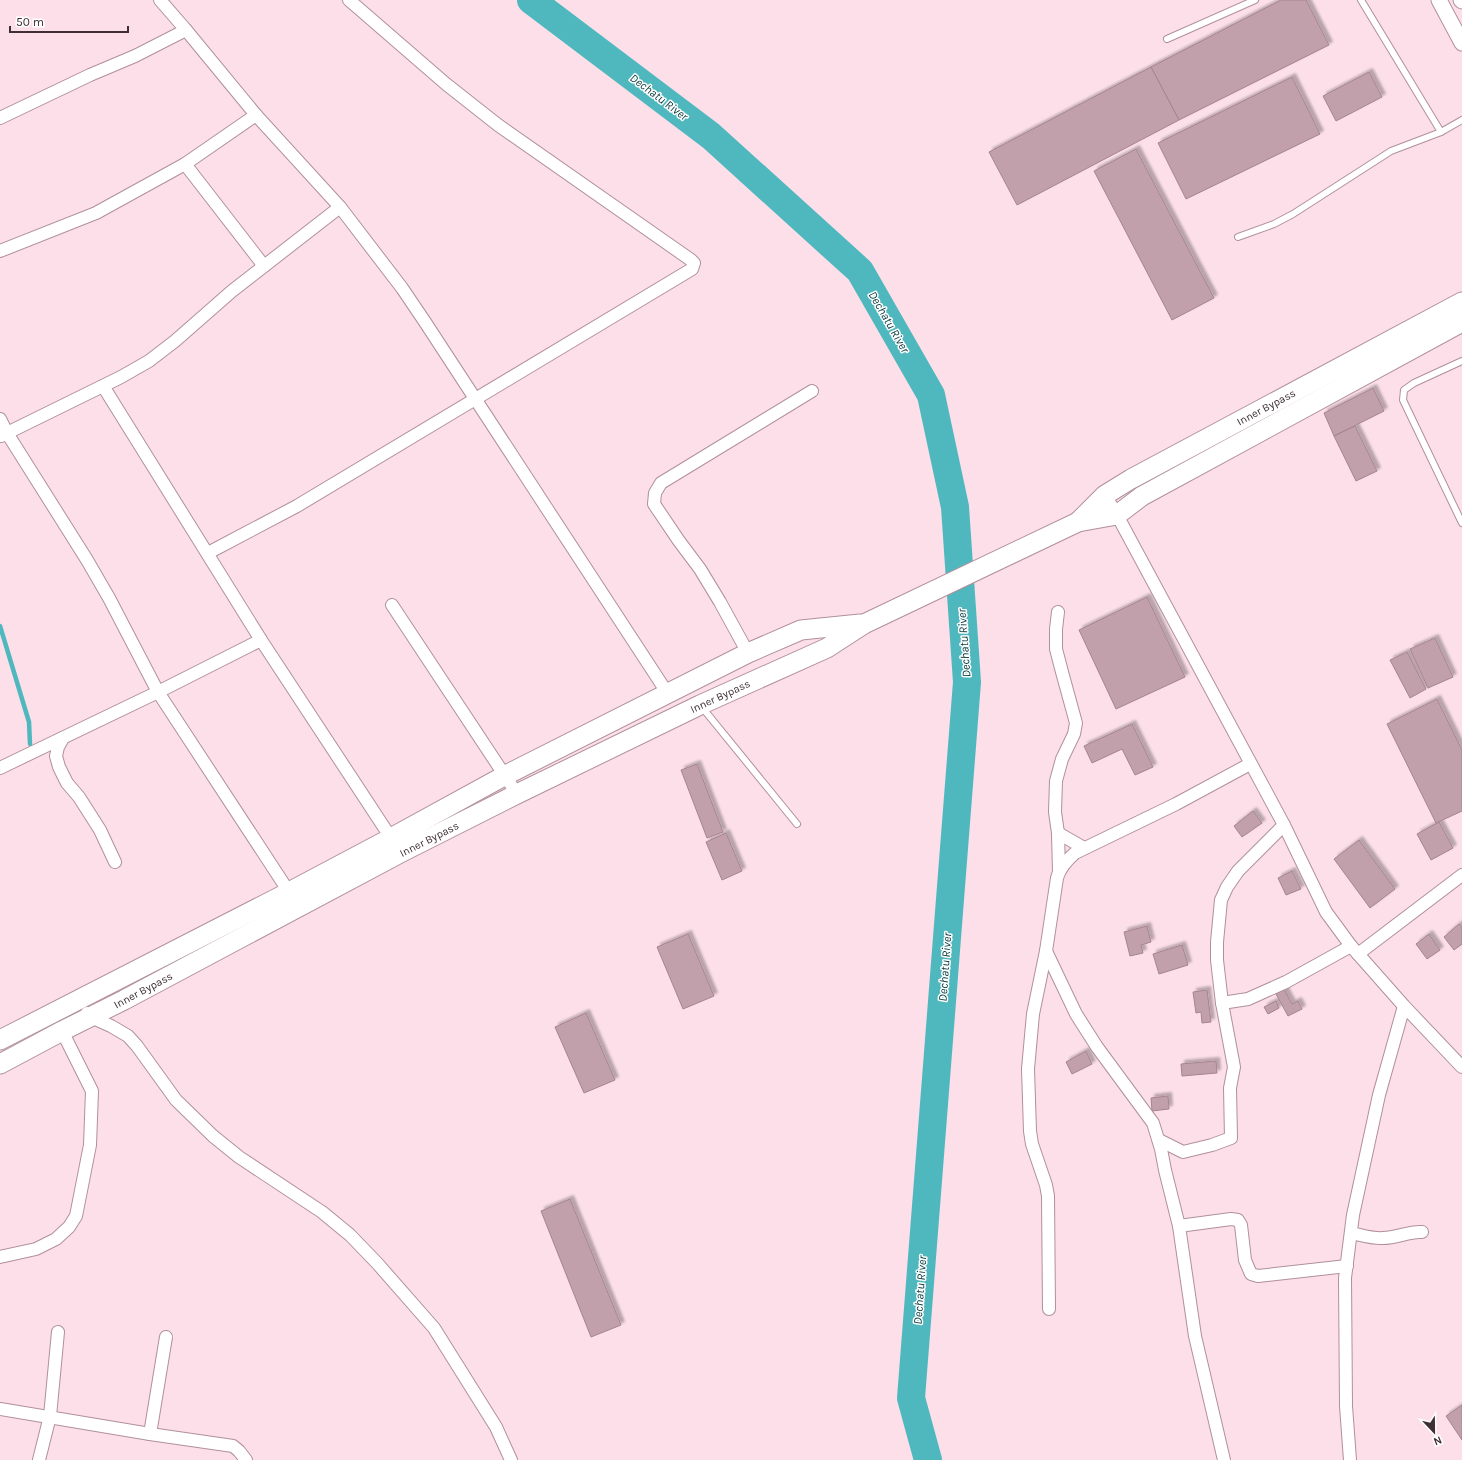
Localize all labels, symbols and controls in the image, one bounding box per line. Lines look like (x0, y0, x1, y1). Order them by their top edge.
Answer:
scale bar (10, 8, 128, 34)
text: 50 m (16, 15, 44, 29)
water label: Dechatu River (627, 71, 691, 124)
water label: Dechatu River (866, 289, 913, 356)
street label: Inner Bypass (1235, 386, 1298, 428)
water label: Dechatu River (955, 607, 973, 678)
street label: Inner Bypass (688, 677, 752, 716)
street label: Inner Bypass (397, 819, 461, 860)
water label: Dechatu River (936, 931, 954, 1002)
street label: Inner Bypass (112, 969, 175, 1011)
water label: Dechatu River (911, 1254, 929, 1325)
north arrow (1414, 1412, 1454, 1452)
text: N (1431, 1433, 1444, 1448)

